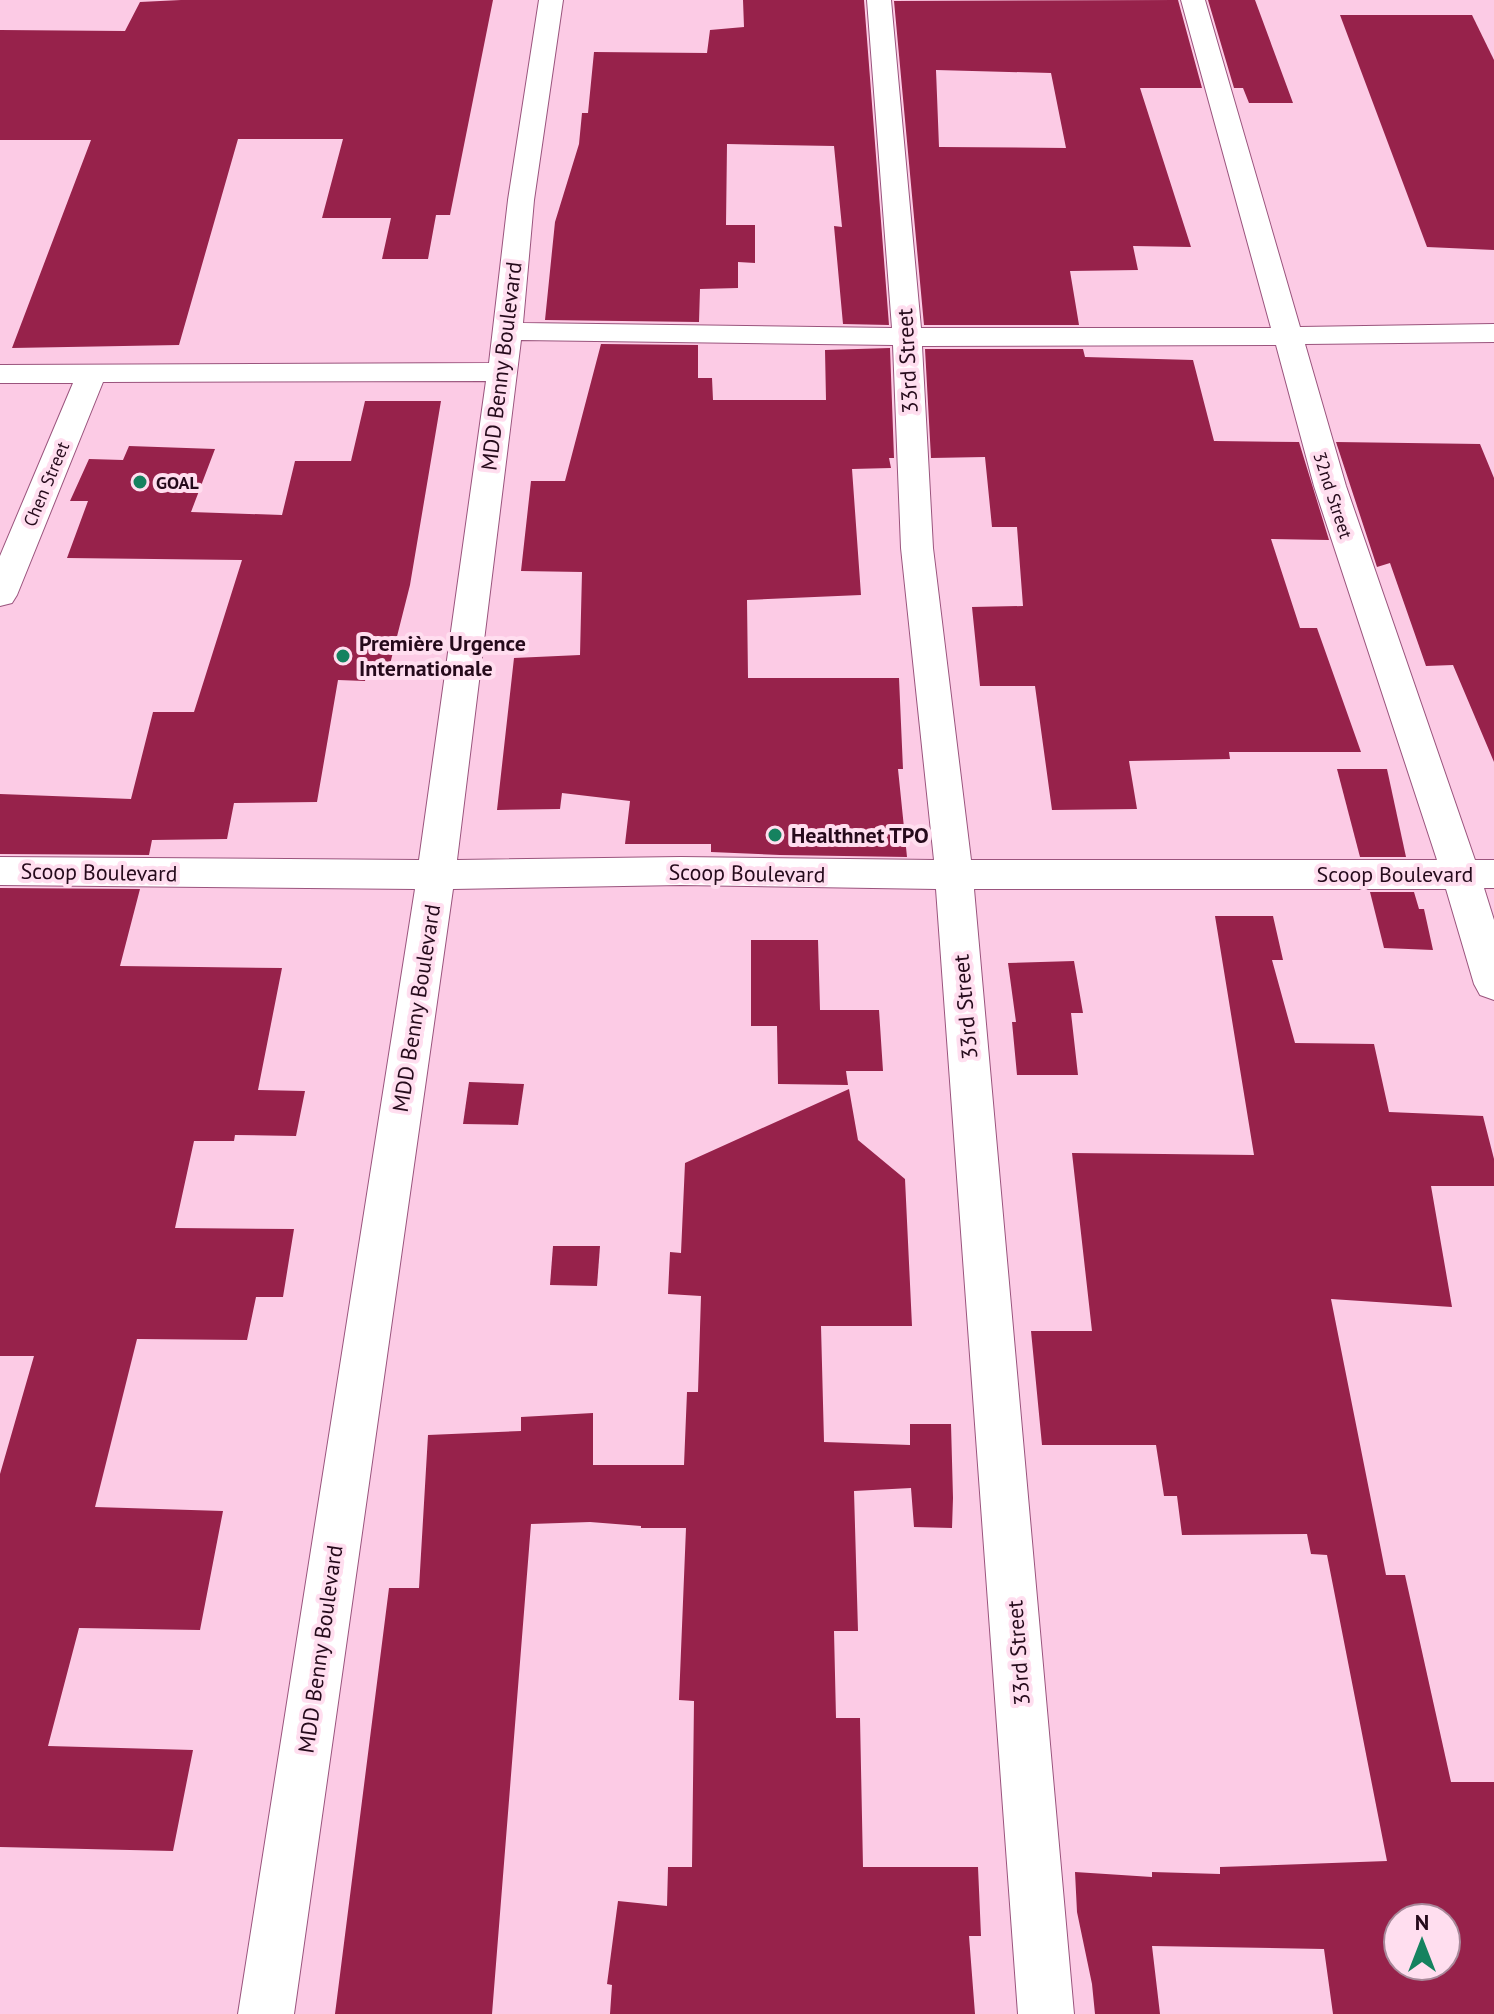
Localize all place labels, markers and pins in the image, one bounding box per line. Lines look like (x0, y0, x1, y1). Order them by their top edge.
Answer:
place label: GOAL (156, 471, 199, 494)
marker: GOAL (131, 473, 149, 491)
place label: Première Urgence Internationale (359, 629, 526, 682)
marker: Première Urgence Internationale (334, 647, 352, 665)
place label: Healthnet TPO (791, 821, 929, 849)
marker: Healthnet TPO (766, 826, 784, 844)

